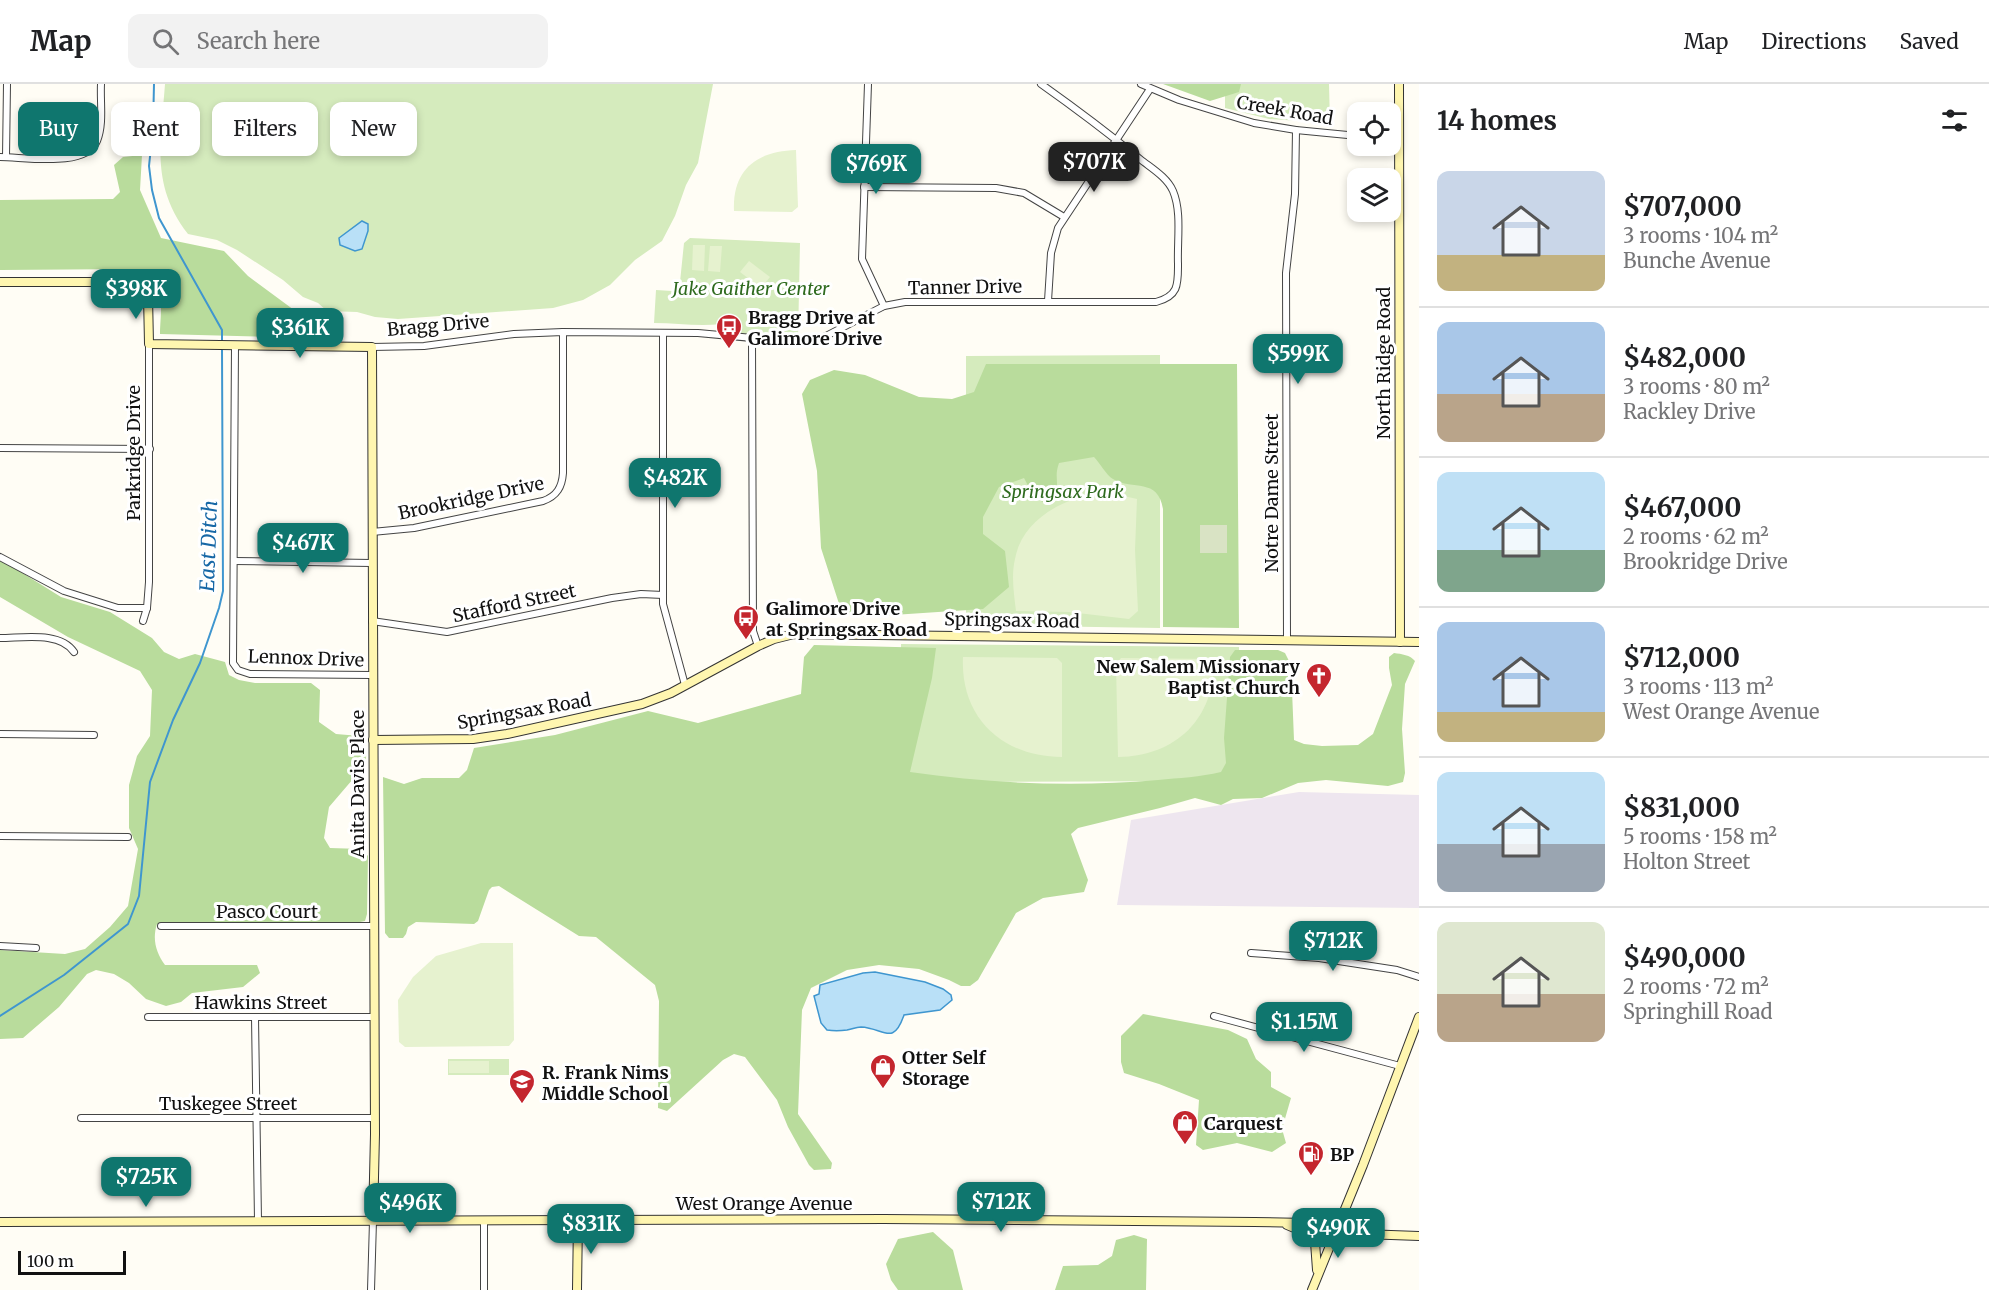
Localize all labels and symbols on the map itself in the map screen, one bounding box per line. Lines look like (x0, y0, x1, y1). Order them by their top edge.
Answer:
street label: Creek Road (1235, 90, 1335, 130)
pin: $707K (1052, 142, 1136, 193)
pin: $769K (834, 144, 918, 195)
pin: $398K (94, 269, 178, 320)
street label: Tanner Drive (908, 275, 1022, 299)
park label: Jake Gaither Center (671, 277, 830, 300)
street label: North Ridge Road (1372, 287, 1395, 439)
place label: Bragg Drive at Galimore Drive (748, 306, 882, 350)
pin: $361K (258, 308, 342, 359)
street label: Bragg Drive (386, 309, 490, 341)
bus stop icon: Bragg Drive at Galimore Drive (714, 312, 744, 350)
pin: $599K (1256, 334, 1340, 385)
street label: Parkridge Drive (122, 385, 145, 521)
street label: Notre Dame Street (1260, 414, 1283, 572)
pin: $482K (633, 458, 717, 509)
street label: Brookridge Drive (396, 471, 546, 525)
park label: Springsax Park (1002, 480, 1124, 503)
water label: East Ditch (194, 500, 222, 592)
pin: $467K (261, 523, 345, 574)
street label: Stafford Street (450, 579, 578, 627)
place label: Galimore Drive at Springsax Road (766, 597, 927, 641)
bus stop icon: Galimore Drive at Springsax Road (731, 603, 761, 641)
street label: Springsax Road (944, 607, 1080, 633)
street label: Lennox Drive (247, 644, 365, 672)
place label: New Salem Missionary Baptist Church (1096, 655, 1300, 699)
church icon: New Salem Missionary Baptist Church (1304, 661, 1334, 699)
street label: Springsax Road (455, 688, 593, 734)
street label: Anita Davis Place (346, 710, 369, 859)
street label: Pasco Court (216, 900, 318, 923)
pin: $712K (1291, 921, 1375, 972)
street label: Hawkins Street (195, 991, 327, 1014)
pin: $1.15M (1255, 1002, 1353, 1053)
place label: Otter Self Storage (902, 1046, 987, 1090)
shop icon: Otter Self Storage (868, 1052, 898, 1090)
place label: R. Frank Nims Middle School (542, 1061, 669, 1105)
school or university icon: R. Frank Nims Middle School (507, 1067, 537, 1105)
street label: Tuskegee Street (159, 1092, 297, 1115)
shop icon: Carquest (1170, 1108, 1200, 1146)
place label: Carquest (1204, 1112, 1283, 1135)
fuel station icon: BP (1296, 1139, 1326, 1177)
place label: BP (1330, 1143, 1354, 1166)
pin: $725K (104, 1157, 188, 1208)
pin: $712K (959, 1182, 1043, 1233)
pin: $496K (368, 1183, 452, 1234)
street label: West Orange Avenue (675, 1192, 852, 1215)
pin: $831K (549, 1204, 633, 1255)
pin: $490K (1296, 1208, 1380, 1259)
scale bar (18, 1248, 126, 1276)

